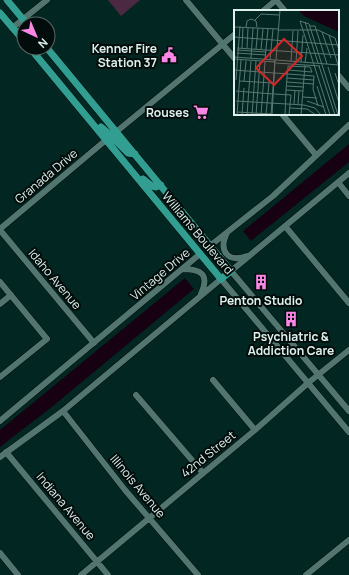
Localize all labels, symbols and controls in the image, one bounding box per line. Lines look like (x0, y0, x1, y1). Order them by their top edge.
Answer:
inset map (234, 10, 339, 115)
north arrow (16, 16, 56, 56)
text: N (35, 35, 51, 52)
place label: Kenner Fire Station 37 (92, 40, 157, 71)
public building icon: Kenner Fire Station 37 (160, 46, 178, 64)
supermarket icon: Rouses (192, 103, 210, 121)
place label: Rouses (146, 104, 190, 121)
street label: Granada Drive (11, 145, 81, 207)
street label: Williams Boulevard (159, 188, 237, 278)
street label: Vintage Drive (127, 244, 193, 304)
street label: Idaho Avenue (25, 245, 85, 313)
building icon: Penton Studio (252, 273, 270, 291)
place label: Penton Studio (219, 292, 303, 309)
building icon: Psychiatric & Addiction Care (282, 310, 300, 328)
place label: Psychiatric & Addiction Care (248, 328, 334, 359)
street label: 42nd Street (177, 427, 239, 481)
street label: Illinois Avenue (106, 451, 170, 521)
street label: Indiana Avenue (33, 468, 99, 544)

